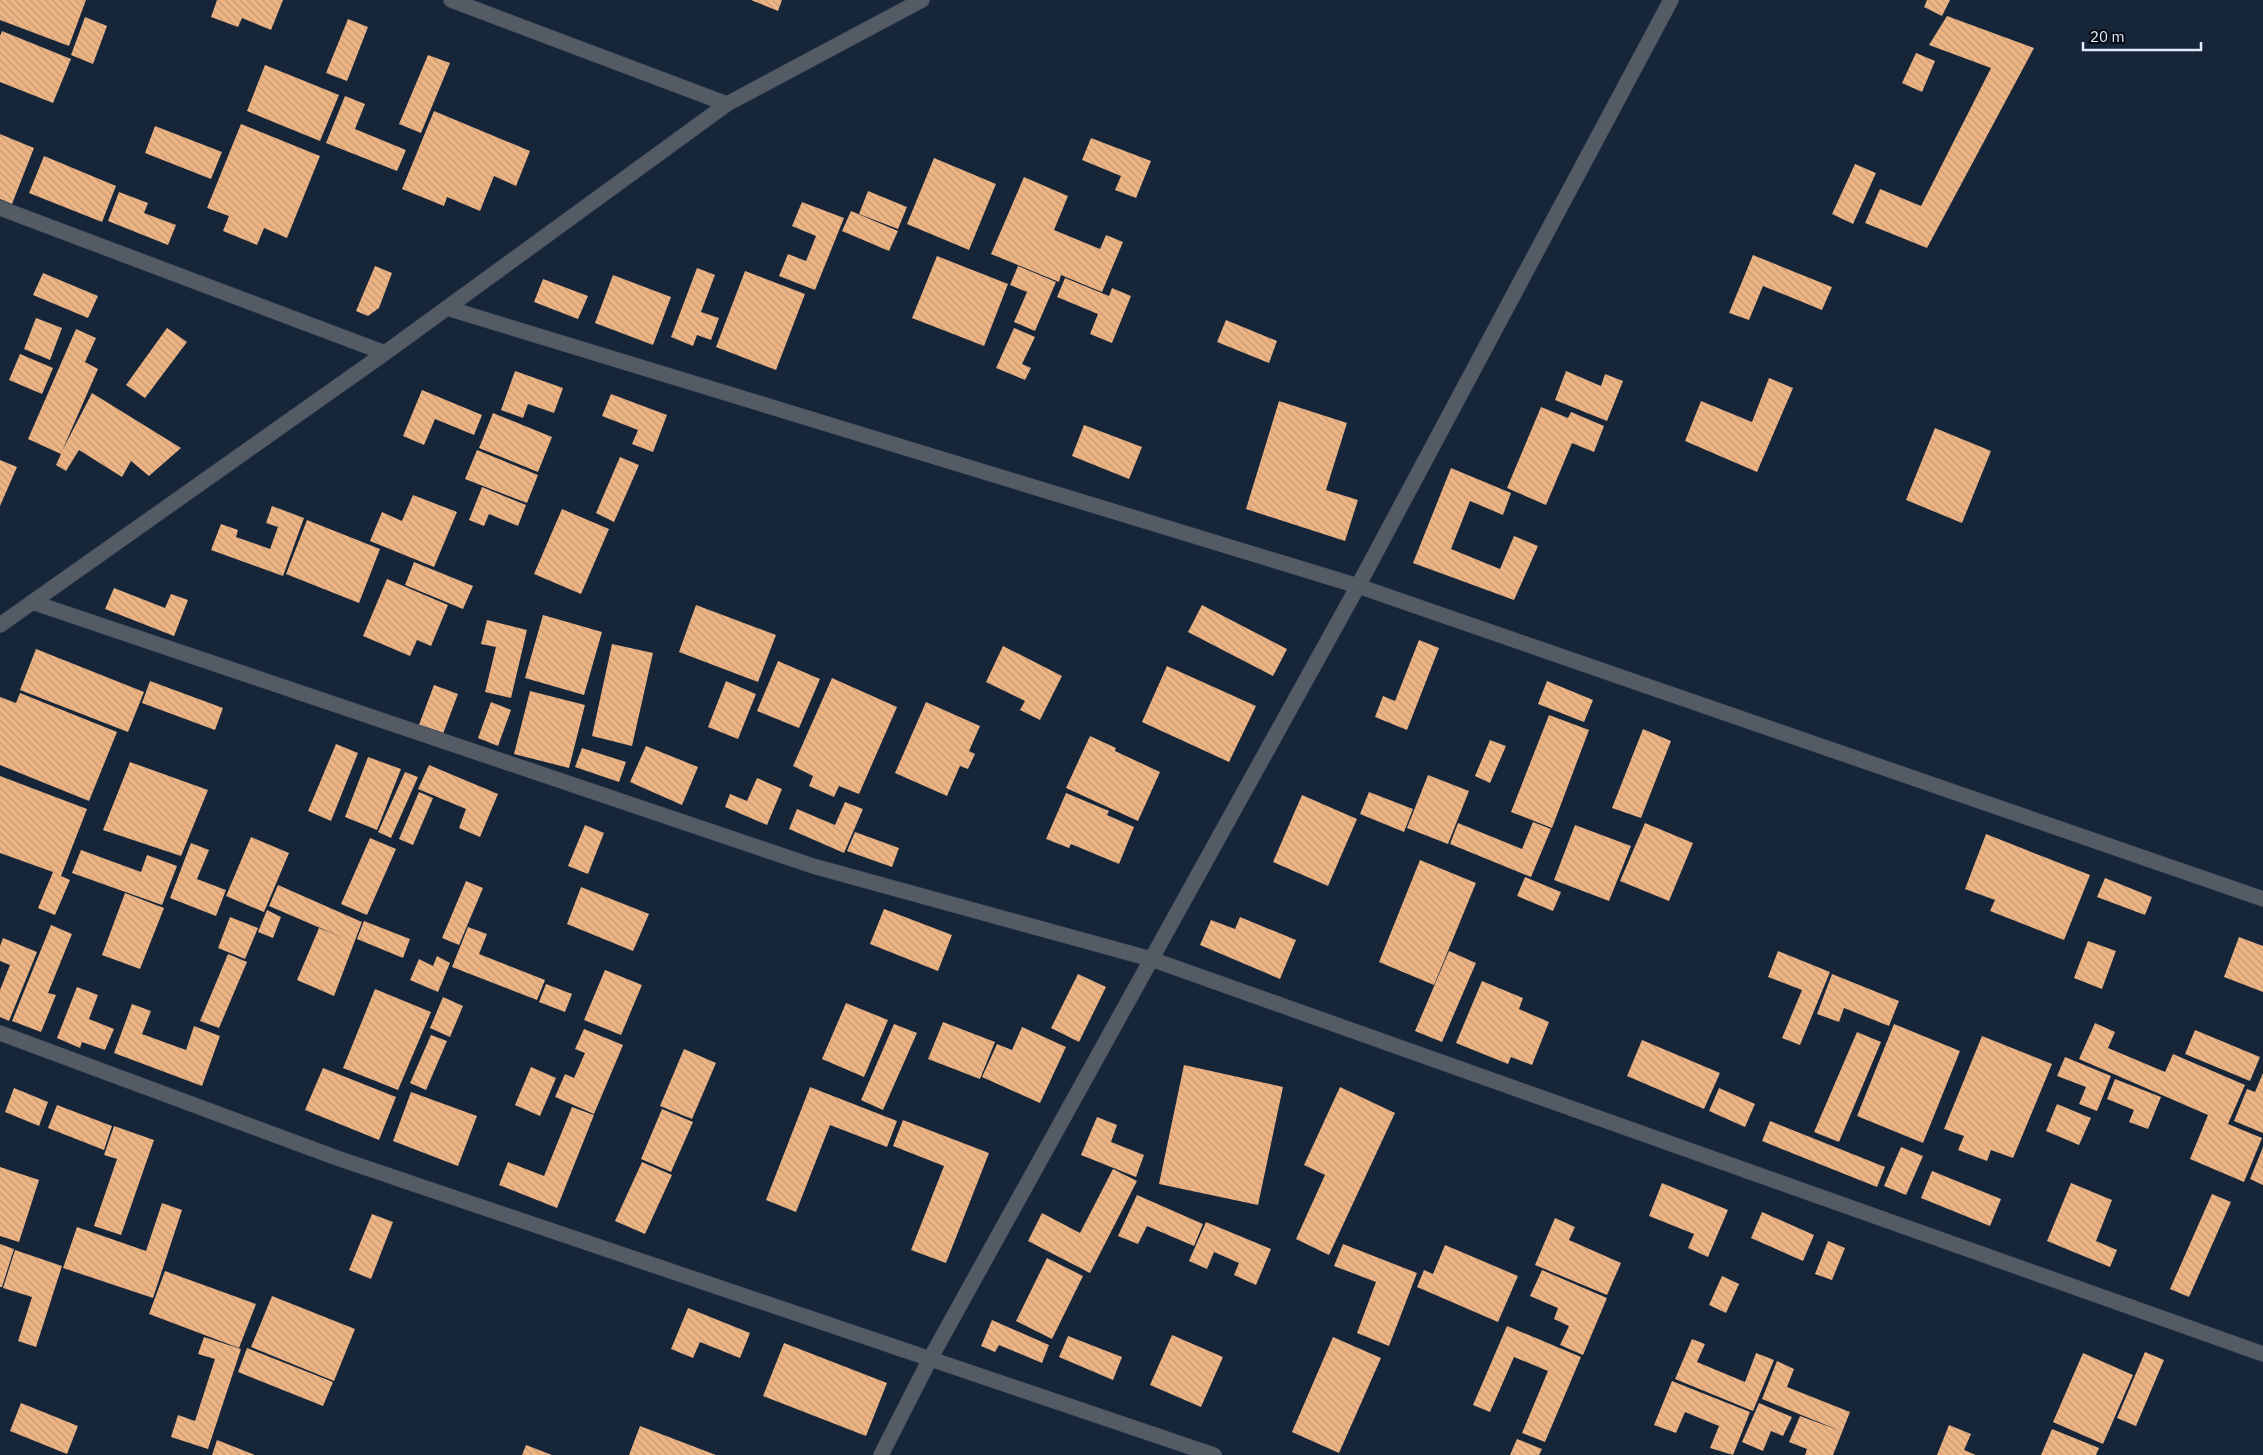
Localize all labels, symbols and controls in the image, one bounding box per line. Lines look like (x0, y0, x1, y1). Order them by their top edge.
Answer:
scale bar (2083, 20, 2200, 52)
text: 20 m (2090, 27, 2125, 46)

